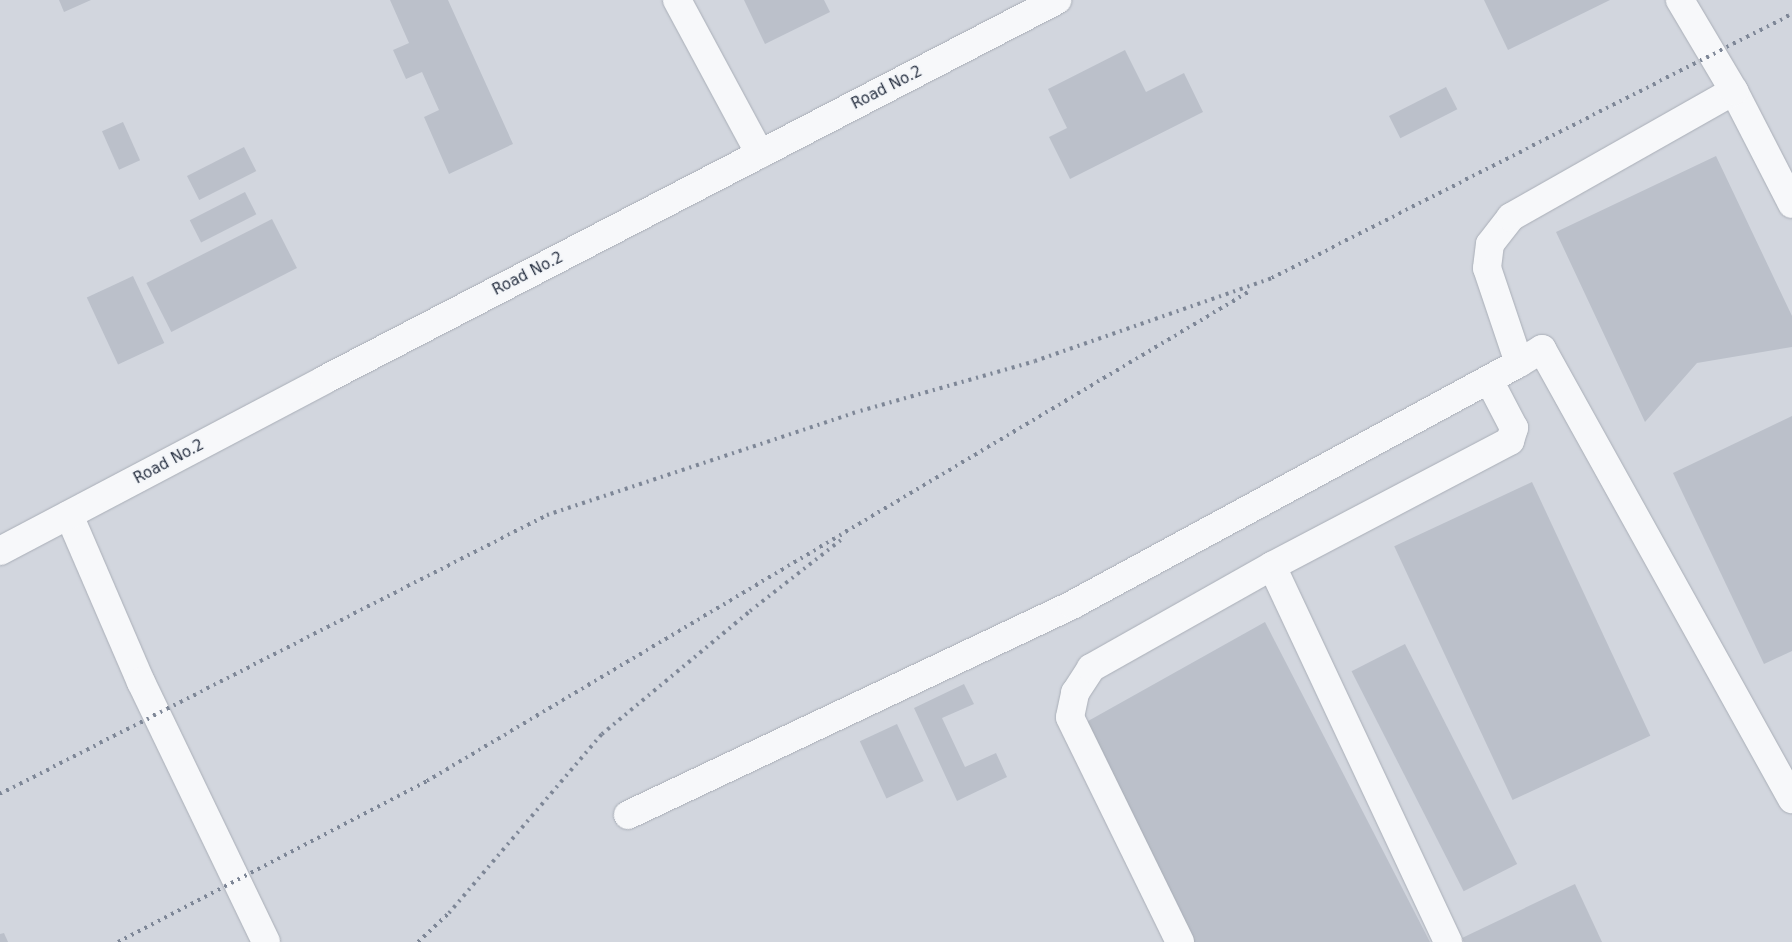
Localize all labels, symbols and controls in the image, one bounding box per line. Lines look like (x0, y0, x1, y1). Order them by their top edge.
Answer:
street label: Road No.2 (849, 63, 925, 113)
street label: Road No.2 (490, 249, 566, 299)
street label: Road No.2 (131, 436, 207, 488)

